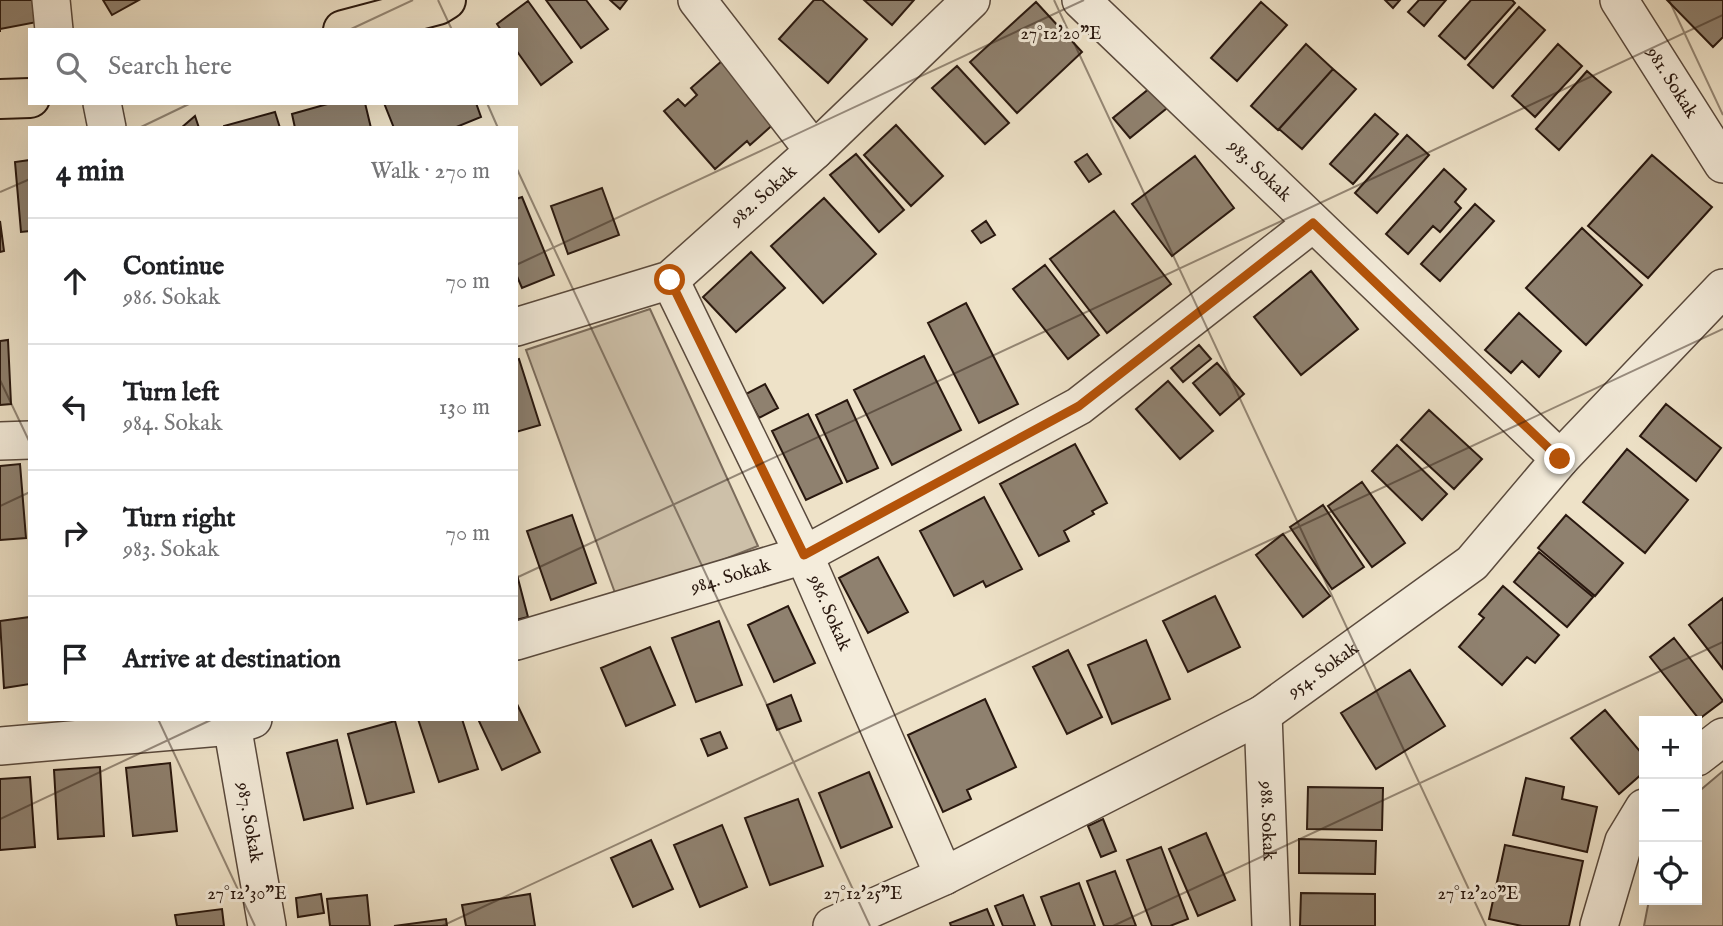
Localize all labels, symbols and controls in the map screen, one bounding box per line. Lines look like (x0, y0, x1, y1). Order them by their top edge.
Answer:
text: 27°12'20"E (1020, 23, 1102, 46)
search box (28, 28, 518, 105)
street label: 981. Sokak (1640, 42, 1703, 123)
icon: search (52, 48, 90, 86)
text: Search here (108, 50, 232, 83)
street label: 983. Sokak (1222, 134, 1297, 208)
text: 4 min (56, 153, 124, 191)
text: Walk · 270 m (370, 157, 490, 186)
street label: 982. Sokak (725, 159, 803, 233)
text: Continue (123, 250, 224, 283)
icon: ahead (56, 262, 94, 300)
route start (654, 264, 685, 295)
text: 70 m (445, 267, 490, 296)
text: 986. Sokak (123, 283, 220, 312)
text: Turn left (123, 376, 220, 409)
icon: left (56, 388, 94, 426)
text: 130 m (439, 393, 490, 422)
text: 984. Sokak (123, 409, 222, 438)
route end (1544, 443, 1575, 474)
text: Turn right (123, 502, 236, 535)
icon: right (56, 514, 94, 552)
text: 70 m (445, 519, 490, 548)
text: 983. Sokak (123, 535, 219, 564)
street label: 984. Sokak (687, 553, 774, 600)
street label: 986. Sokak (802, 570, 857, 655)
street label: 954. Sokak (1283, 636, 1364, 705)
icon: arrive (56, 640, 94, 678)
text: Arrive at destination (123, 643, 341, 676)
map controls (1639, 716, 1702, 905)
button: + (1639, 716, 1702, 779)
street label: 987. Sokak (230, 779, 268, 865)
button: − (1639, 779, 1702, 842)
street label: 988. Sokak (1253, 780, 1281, 862)
button: locate (1639, 842, 1702, 905)
text: 27°12'30"E (207, 883, 287, 906)
text: 27°12'25"E (824, 883, 902, 906)
text: 27°12'20"E (1437, 883, 1519, 906)

